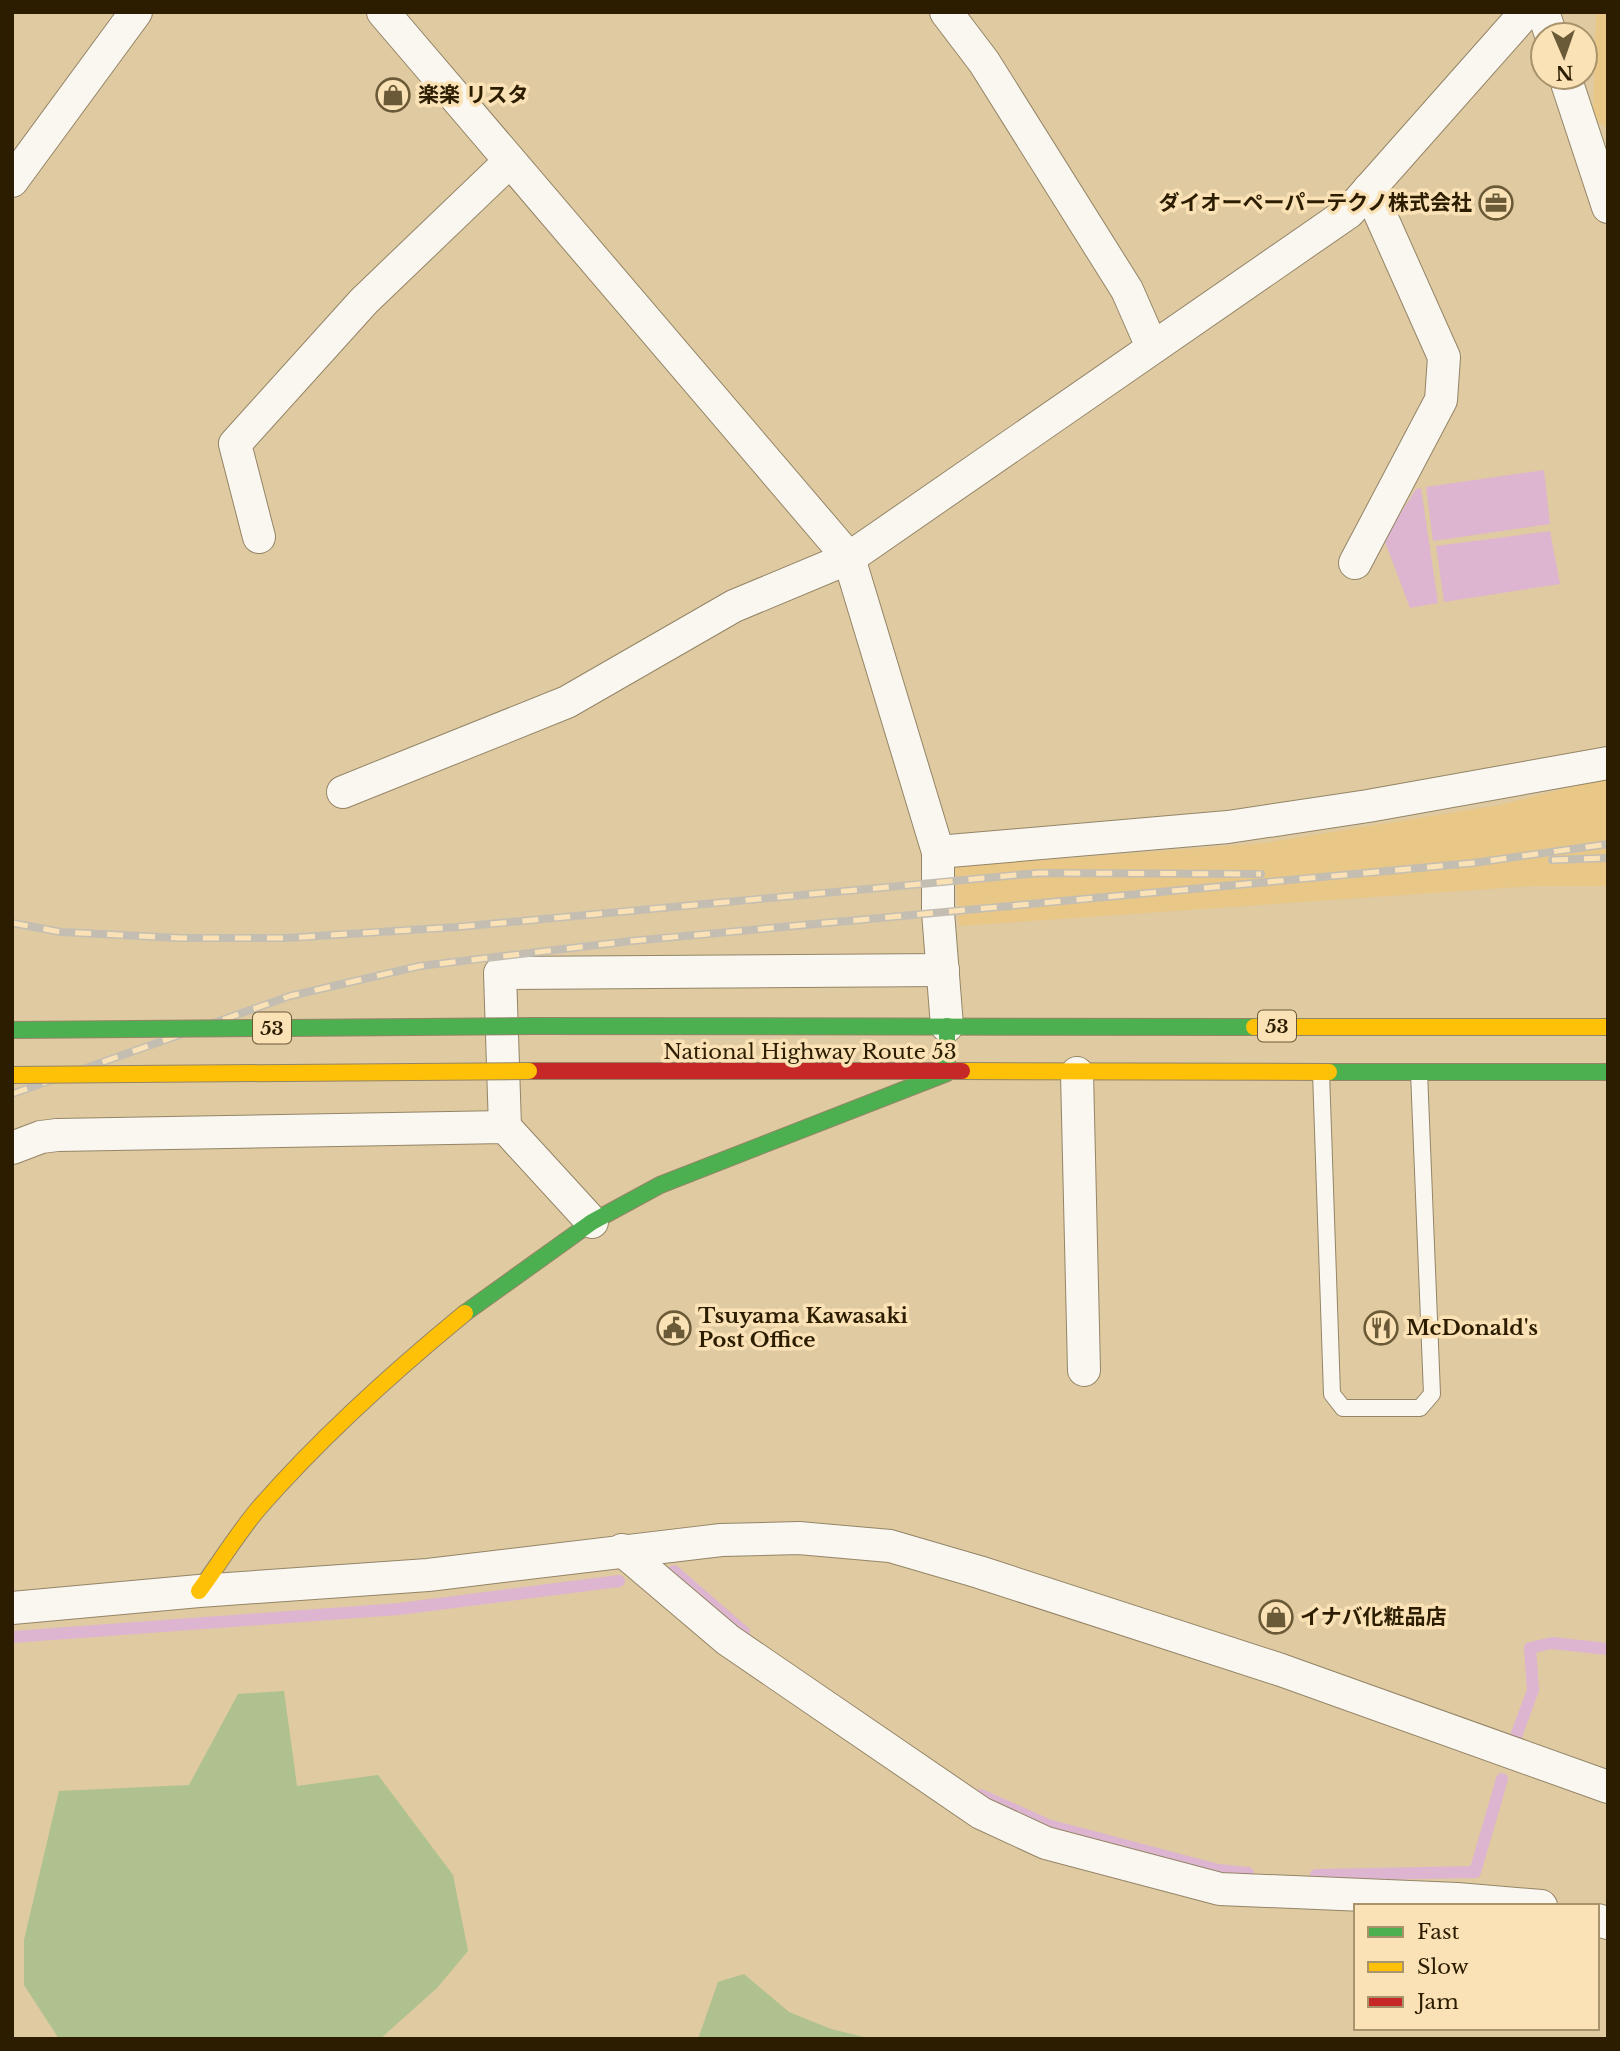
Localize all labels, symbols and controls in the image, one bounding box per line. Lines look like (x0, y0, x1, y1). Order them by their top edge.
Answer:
north arrow (1529, 21, 1599, 91)
text: N (1555, 61, 1574, 84)
shop icon: 楽楽 リスタ (374, 76, 412, 114)
place label: 楽楽 リスタ (418, 82, 529, 108)
office icon: ダイオーペーパーテクノ株式会社 (1477, 184, 1515, 222)
place label: ダイオーペーパーテクノ株式会社 (1158, 190, 1472, 216)
road number: 53 (1258, 1010, 1296, 1042)
road number: 53 (253, 1012, 291, 1044)
street label: National Highway Route 53 (663, 1039, 957, 1065)
place label: Tsuyama Kawasaki Post Office (698, 1303, 908, 1353)
public building icon: Tsuyama Kawasaki Post Office (655, 1309, 693, 1347)
restaurant icon: McDonald's (1362, 1309, 1400, 1347)
place label: McDonald's (1406, 1315, 1538, 1341)
shop icon: イナバ化粧品店 (1257, 1598, 1295, 1636)
place label: イナバ化粧品店 (1300, 1604, 1447, 1630)
legend (1354, 1904, 1599, 2030)
text: Fast (1417, 1919, 1459, 1945)
text: Slow (1417, 1954, 1469, 1980)
text: Jam (1414, 1989, 1459, 2015)

